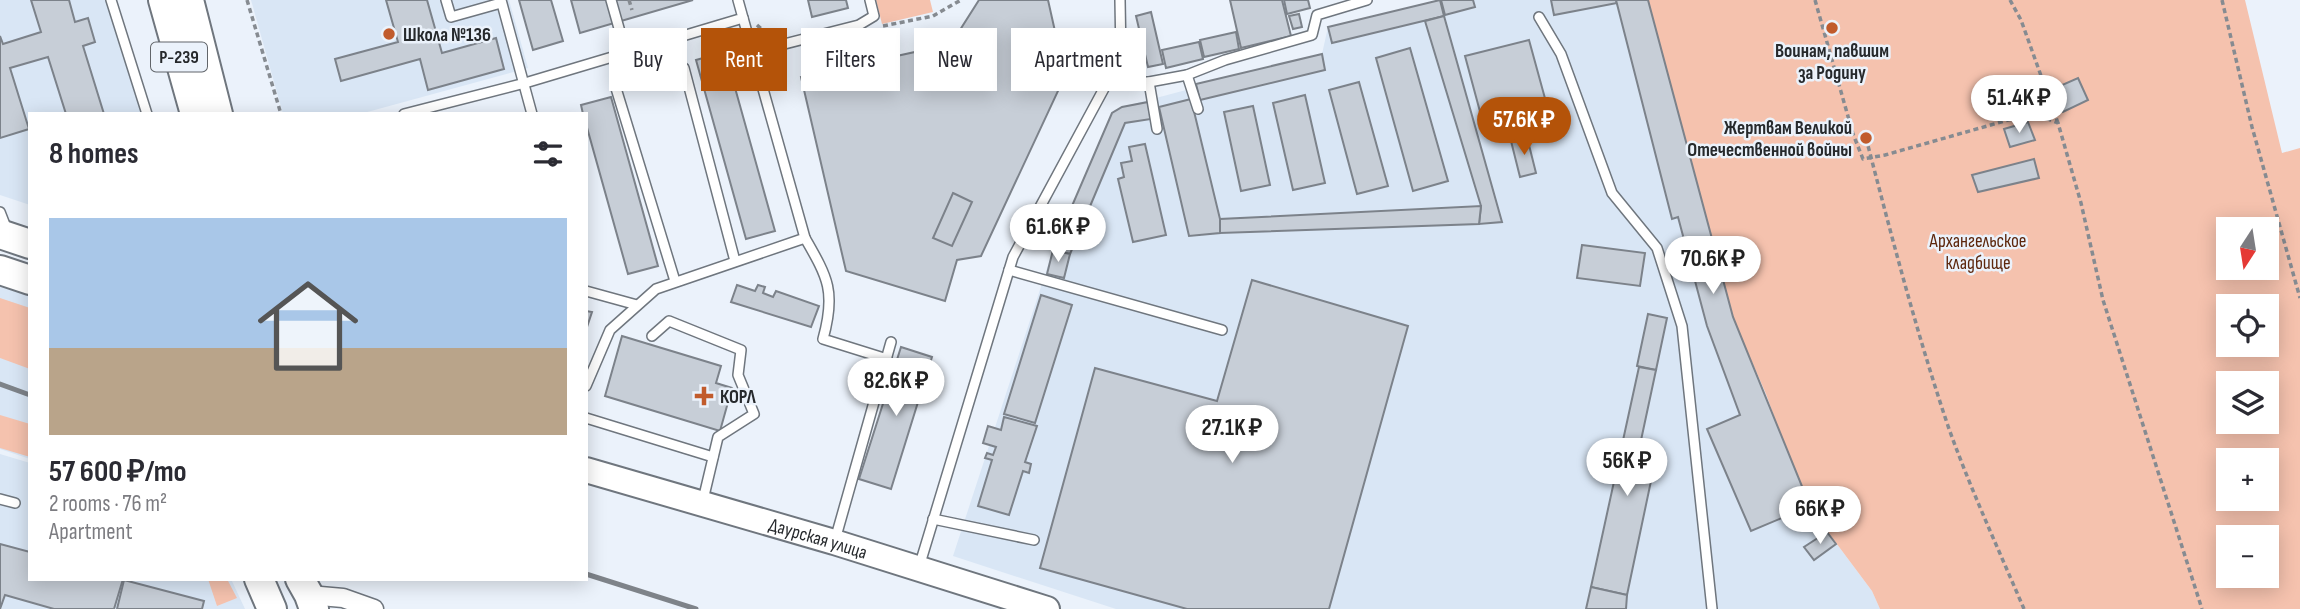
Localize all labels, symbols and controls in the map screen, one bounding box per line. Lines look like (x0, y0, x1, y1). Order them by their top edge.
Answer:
marker: Воинам, павшим за Родину (1824, 20, 1840, 36)
place label: Школа №136 (403, 24, 491, 47)
marker: Школа №136 (381, 26, 397, 42)
chip: Buy (609, 28, 687, 91)
chip: Rent (701, 28, 787, 91)
chip: Filters (801, 28, 900, 91)
chip: New (914, 28, 997, 91)
chip: Apartment (1011, 28, 1146, 91)
place label: Воинам, павшим за Родину (1775, 40, 1889, 85)
road number: Р-239 (151, 42, 207, 72)
pin: 51.4K ₽ (1954, 76, 2084, 135)
text: 51.4K ₽ (1987, 84, 2051, 112)
pin: 57.6K ₽ (1459, 97, 1589, 157)
text: 57.6K ₽ (1493, 106, 1555, 134)
place label: Жертвам Великой Отечественной войны (1687, 117, 1852, 162)
marker: Жертвам Великой Отечественной войны (1858, 130, 1874, 146)
icon: filters (529, 135, 567, 173)
text: 8 homes (49, 136, 138, 172)
pin: 61.6K ₽ (993, 204, 1123, 264)
text: 61.6K ₽ (1026, 213, 1090, 241)
north arrow (2216, 217, 2278, 280)
map controls (2216, 217, 2279, 588)
park label: Архангельское кладбище (1929, 230, 2026, 275)
pin: 70.6K ₽ (1648, 236, 1778, 296)
text: 70.6K ₽ (1681, 245, 1745, 273)
icon: home (245, 263, 371, 389)
button: locate (2216, 294, 2279, 357)
pin: 82.6K ₽ (831, 358, 961, 418)
text: 82.6K ₽ (863, 367, 929, 395)
button: layers (2216, 371, 2279, 434)
marker: КОРЛ (694, 386, 714, 406)
place label: КОРЛ (720, 386, 756, 409)
pin: 27.1K ₽ (1167, 406, 1297, 465)
text: 27.1K ₽ (1202, 414, 1262, 442)
pin: 56K ₽ (1578, 438, 1676, 498)
text: 56K ₽ (1602, 447, 1652, 475)
button: + (2216, 448, 2279, 511)
text: 57 600 ₽/mo (49, 454, 187, 490)
pin: 66K ₽ (1771, 486, 1869, 546)
text: 2 rooms · 76 m² (49, 490, 167, 518)
text: 66K ₽ (1795, 495, 1845, 523)
street label: Даурская улица (766, 514, 870, 565)
text: Apartment (49, 518, 133, 546)
button: − (2216, 525, 2279, 588)

